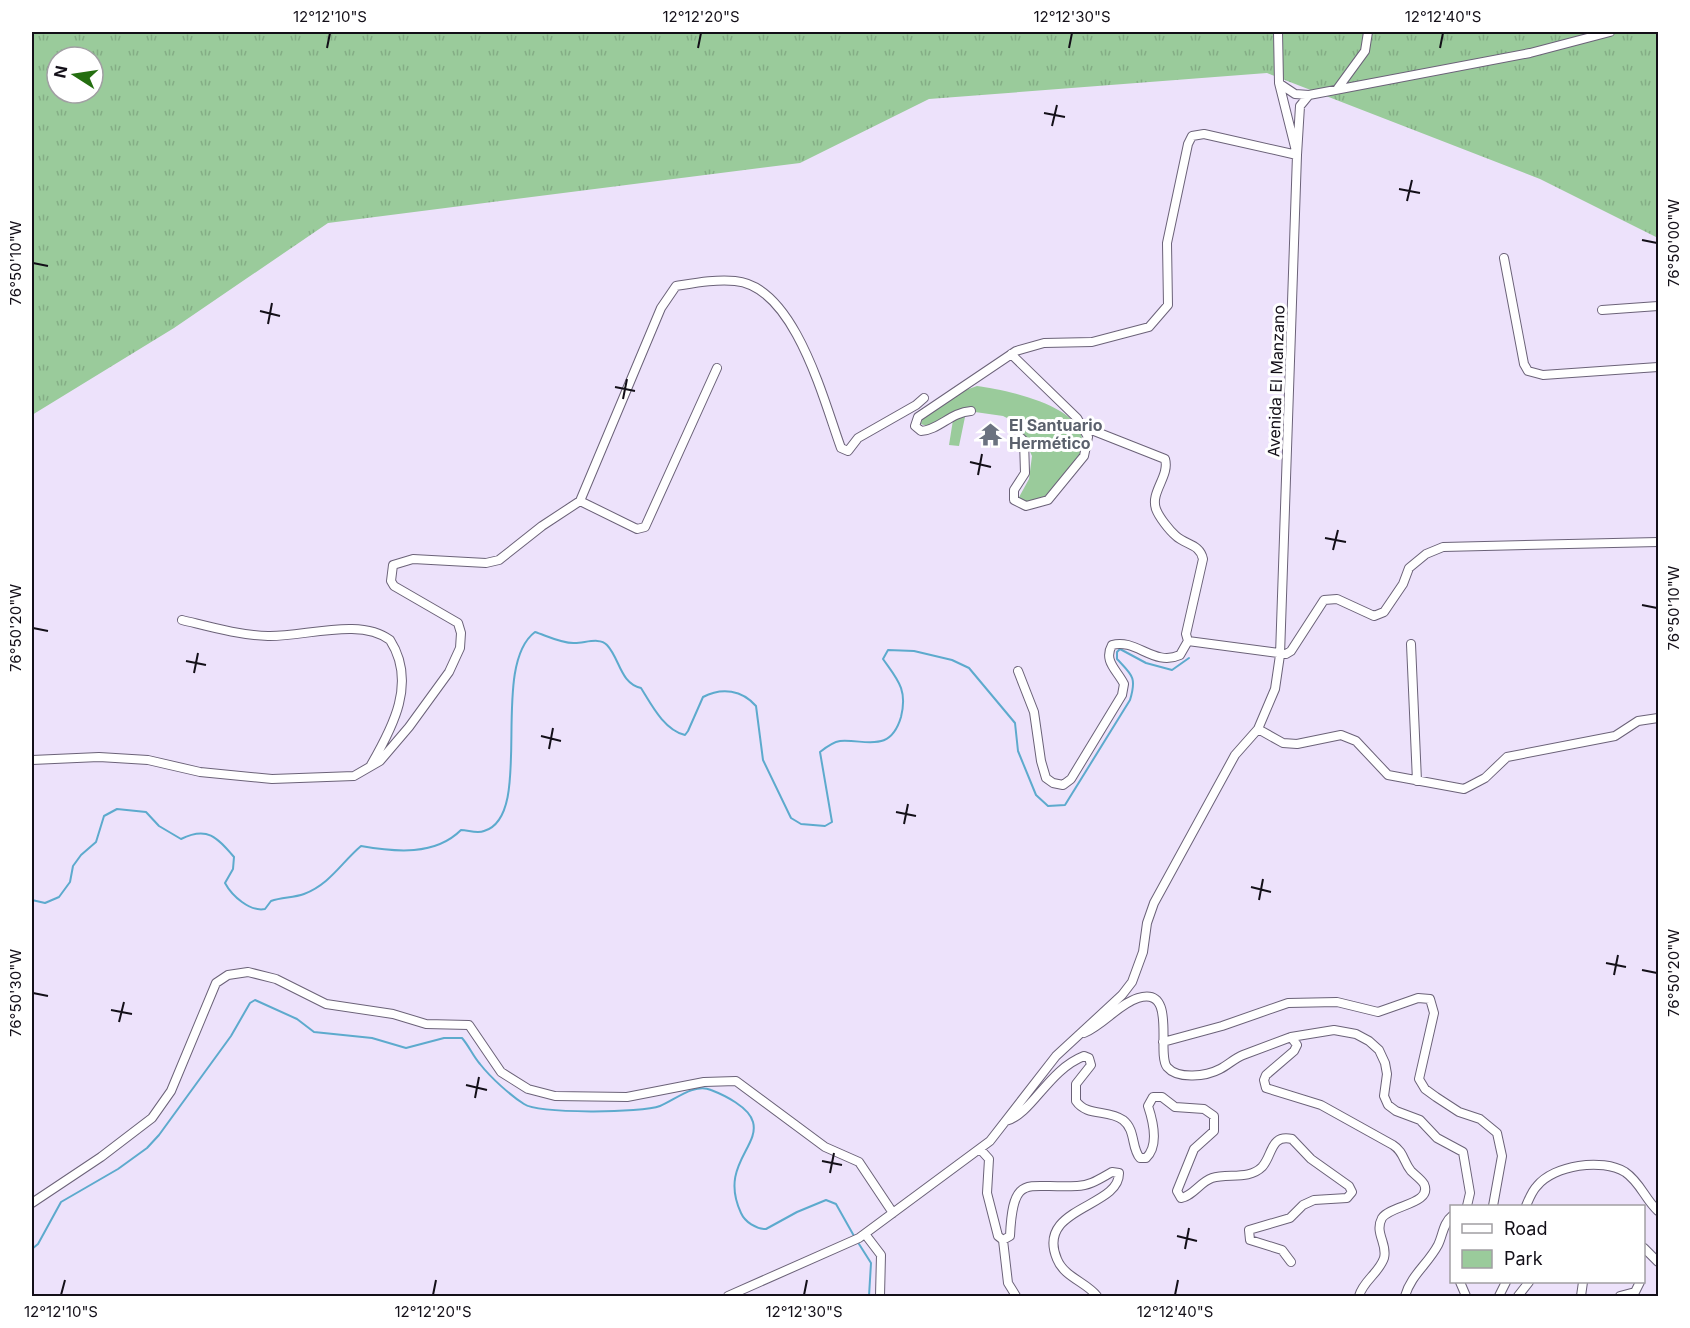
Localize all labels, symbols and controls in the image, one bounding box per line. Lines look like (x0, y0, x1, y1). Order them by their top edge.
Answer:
text: 12°12'10"S (293, 7, 367, 26)
text: 12°12'20"S (662, 7, 740, 26)
text: 12°12'30"S (1033, 7, 1111, 26)
text: 12°12'40"S (1405, 7, 1481, 26)
north arrow (45, 45, 105, 105)
text: N (49, 64, 71, 80)
text: 76°50'00"W (1664, 199, 1683, 287)
text: 76°50'10"W (6, 220, 25, 305)
street label: Avenida El Manzano (1263, 305, 1289, 457)
place label: El Santuario Hermético (1009, 415, 1103, 453)
temple icon: El Santuario Hermético (978, 421, 1004, 447)
text: 76°50'10"W (1664, 565, 1683, 650)
text: 76°50'20"W (6, 584, 25, 672)
text: 76°50'20"W (1664, 929, 1683, 1017)
text: 76°50'30"W (6, 949, 25, 1037)
legend (1450, 1205, 1645, 1283)
text: Road (1504, 1218, 1547, 1239)
text: Park (1504, 1248, 1543, 1269)
text: 12°12'10"S (24, 1302, 98, 1321)
text: 12°12'20"S (394, 1302, 472, 1321)
text: 12°12'30"S (765, 1302, 843, 1321)
text: 12°12'40"S (1137, 1302, 1213, 1321)

